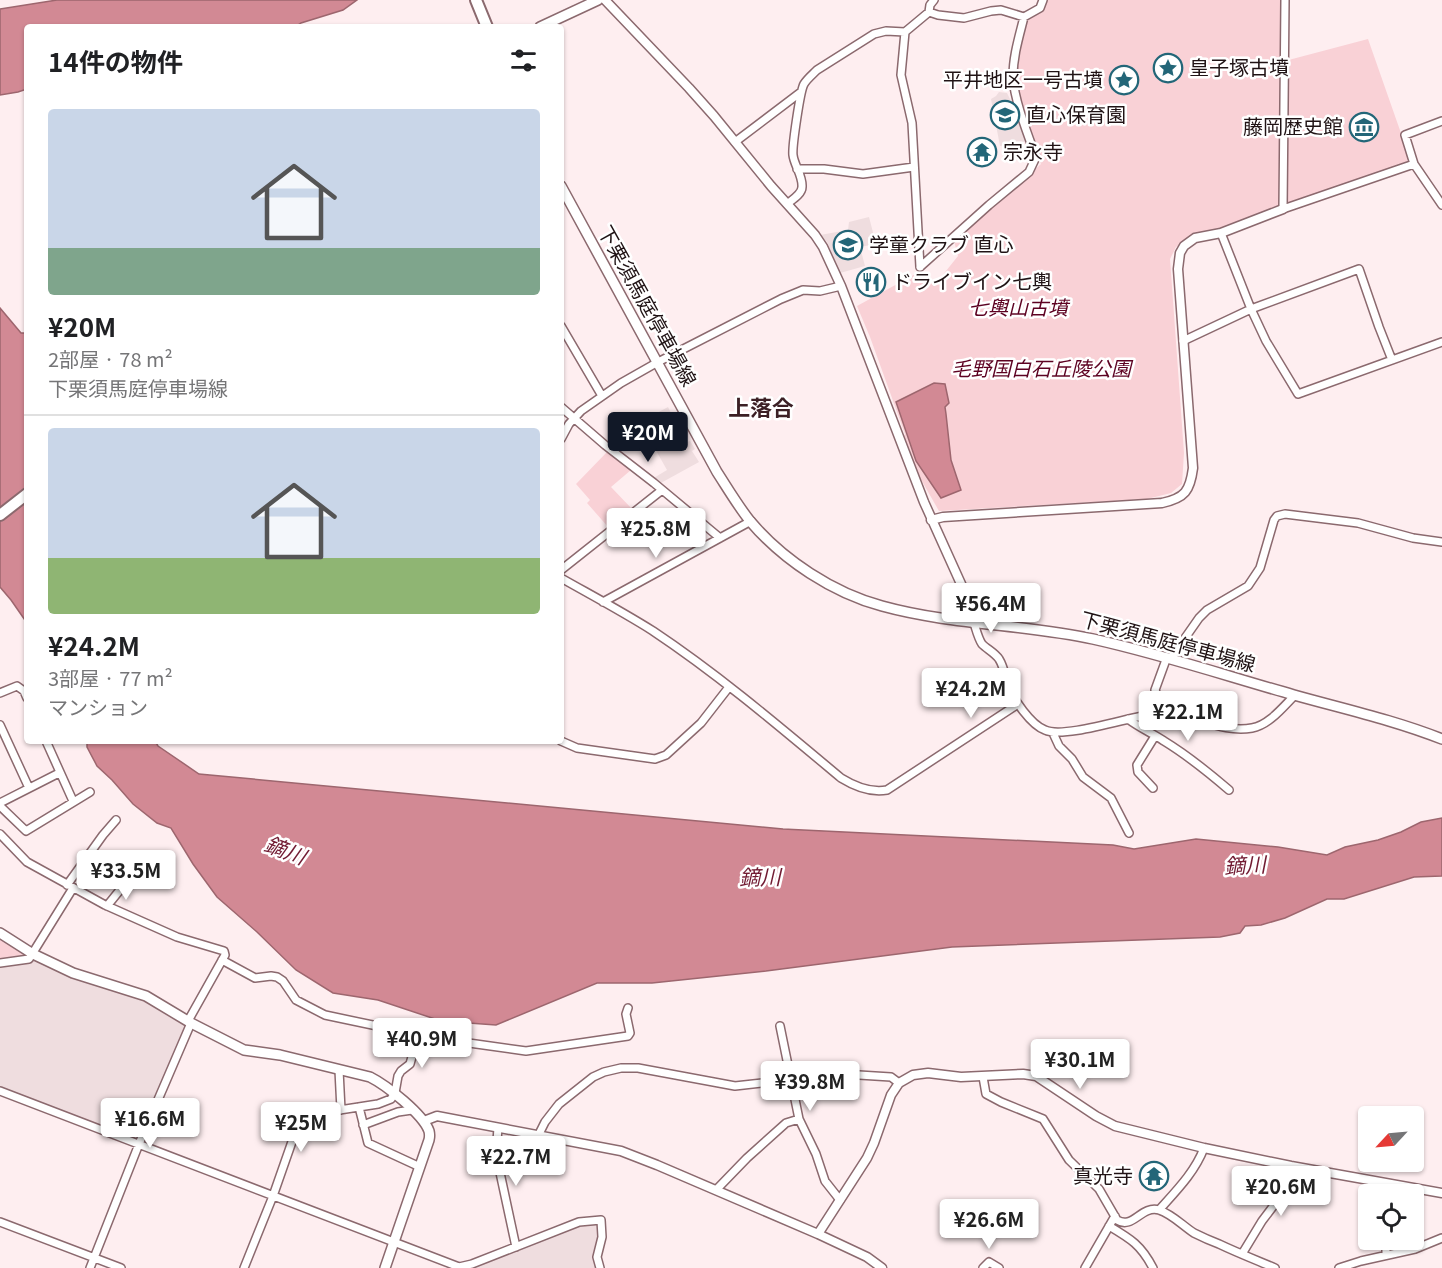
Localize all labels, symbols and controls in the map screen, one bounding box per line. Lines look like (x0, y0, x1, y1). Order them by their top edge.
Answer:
text: 14件の物件 (48, 42, 183, 79)
icon: filters (507, 44, 540, 77)
place icon: 皇子塚古墳 (1152, 52, 1184, 84)
place label: 皇子塚古墳 (1189, 52, 1289, 81)
place label: 平井地区一号古墳 (943, 64, 1103, 93)
place icon: 平井地区一号古墳 (1108, 64, 1140, 96)
school or university icon: 直心保育園 (989, 99, 1021, 131)
place label: 直心保育園 (1026, 99, 1126, 128)
place label: 藤岡歴史館 (1243, 111, 1343, 140)
museum icon: 藤岡歴史館 (1348, 111, 1380, 143)
temple icon: 宗永寺 (966, 136, 998, 168)
place label: 宗永寺 (1003, 136, 1063, 165)
icon: home (240, 148, 348, 256)
street label: 下栗須馬庭停車場線 (592, 220, 705, 391)
school or university icon: 学童クラブ 直心 (832, 229, 864, 261)
place label: 学童クラブ 直心 (869, 229, 1013, 258)
restaurant icon: ドライブイン七輿 (855, 266, 887, 298)
place label: ドライブイン七輿 (892, 266, 1052, 295)
park label: 七輿山古墳 (968, 292, 1071, 321)
text: ¥20M (48, 307, 116, 344)
text: 2部屋 · 78 m² (48, 344, 173, 373)
park label: 毛野国白石丘陵公園 (951, 353, 1134, 382)
text: 下栗須馬庭停車場線 (48, 373, 228, 402)
district label: 上落合 (728, 390, 794, 422)
pin: ¥20M (612, 412, 684, 463)
text: ¥20M (622, 417, 674, 446)
icon: home (240, 467, 348, 575)
pin: ¥25.8M (607, 508, 705, 559)
text: ¥25.8M (621, 513, 691, 542)
pin: ¥56.4M (942, 583, 1040, 634)
text: ¥56.4M (956, 588, 1026, 617)
street label: 下栗須馬庭停車場線 (1078, 603, 1259, 678)
text: ¥24.2M (48, 626, 140, 663)
text: 3部屋 · 77 m² (48, 663, 173, 692)
pin: ¥24.2M (922, 668, 1020, 719)
text: ¥24.2M (936, 673, 1006, 702)
pin: ¥22.1M (1139, 691, 1237, 742)
text: マンション (48, 692, 148, 721)
text: ¥22.1M (1153, 696, 1223, 725)
water label: 鏑川 (261, 828, 313, 871)
water label: 鏑川 (1223, 848, 1269, 880)
pin: ¥33.5M (77, 850, 175, 901)
text: ¥33.5M (91, 855, 161, 884)
water label: 鏑川 (739, 861, 783, 891)
pin: ¥40.9M (373, 1018, 471, 1069)
text: ¥40.9M (387, 1023, 457, 1052)
pin: ¥30.1M (1031, 1039, 1129, 1090)
text: ¥30.1M (1045, 1044, 1115, 1073)
pin: ¥39.8M (761, 1061, 859, 1112)
text: ¥39.8M (775, 1066, 845, 1095)
pin: ¥16.6M (101, 1098, 199, 1149)
pin: ¥25M (265, 1102, 337, 1153)
text: ¥16.6M (115, 1103, 185, 1132)
north arrow (1358, 1106, 1424, 1172)
map controls (1358, 1106, 1424, 1250)
text: ¥25M (275, 1107, 327, 1136)
pin: ¥22.7M (467, 1136, 565, 1187)
text: ¥22.7M (481, 1141, 551, 1170)
place label: 真光寺 (1073, 1160, 1133, 1189)
temple icon: 真光寺 (1138, 1160, 1170, 1192)
pin: ¥20.6M (1232, 1166, 1330, 1217)
text: ¥20.6M (1246, 1171, 1316, 1200)
button: locate (1358, 1184, 1424, 1250)
pin: ¥26.6M (940, 1199, 1038, 1250)
text: ¥26.6M (954, 1204, 1024, 1233)

